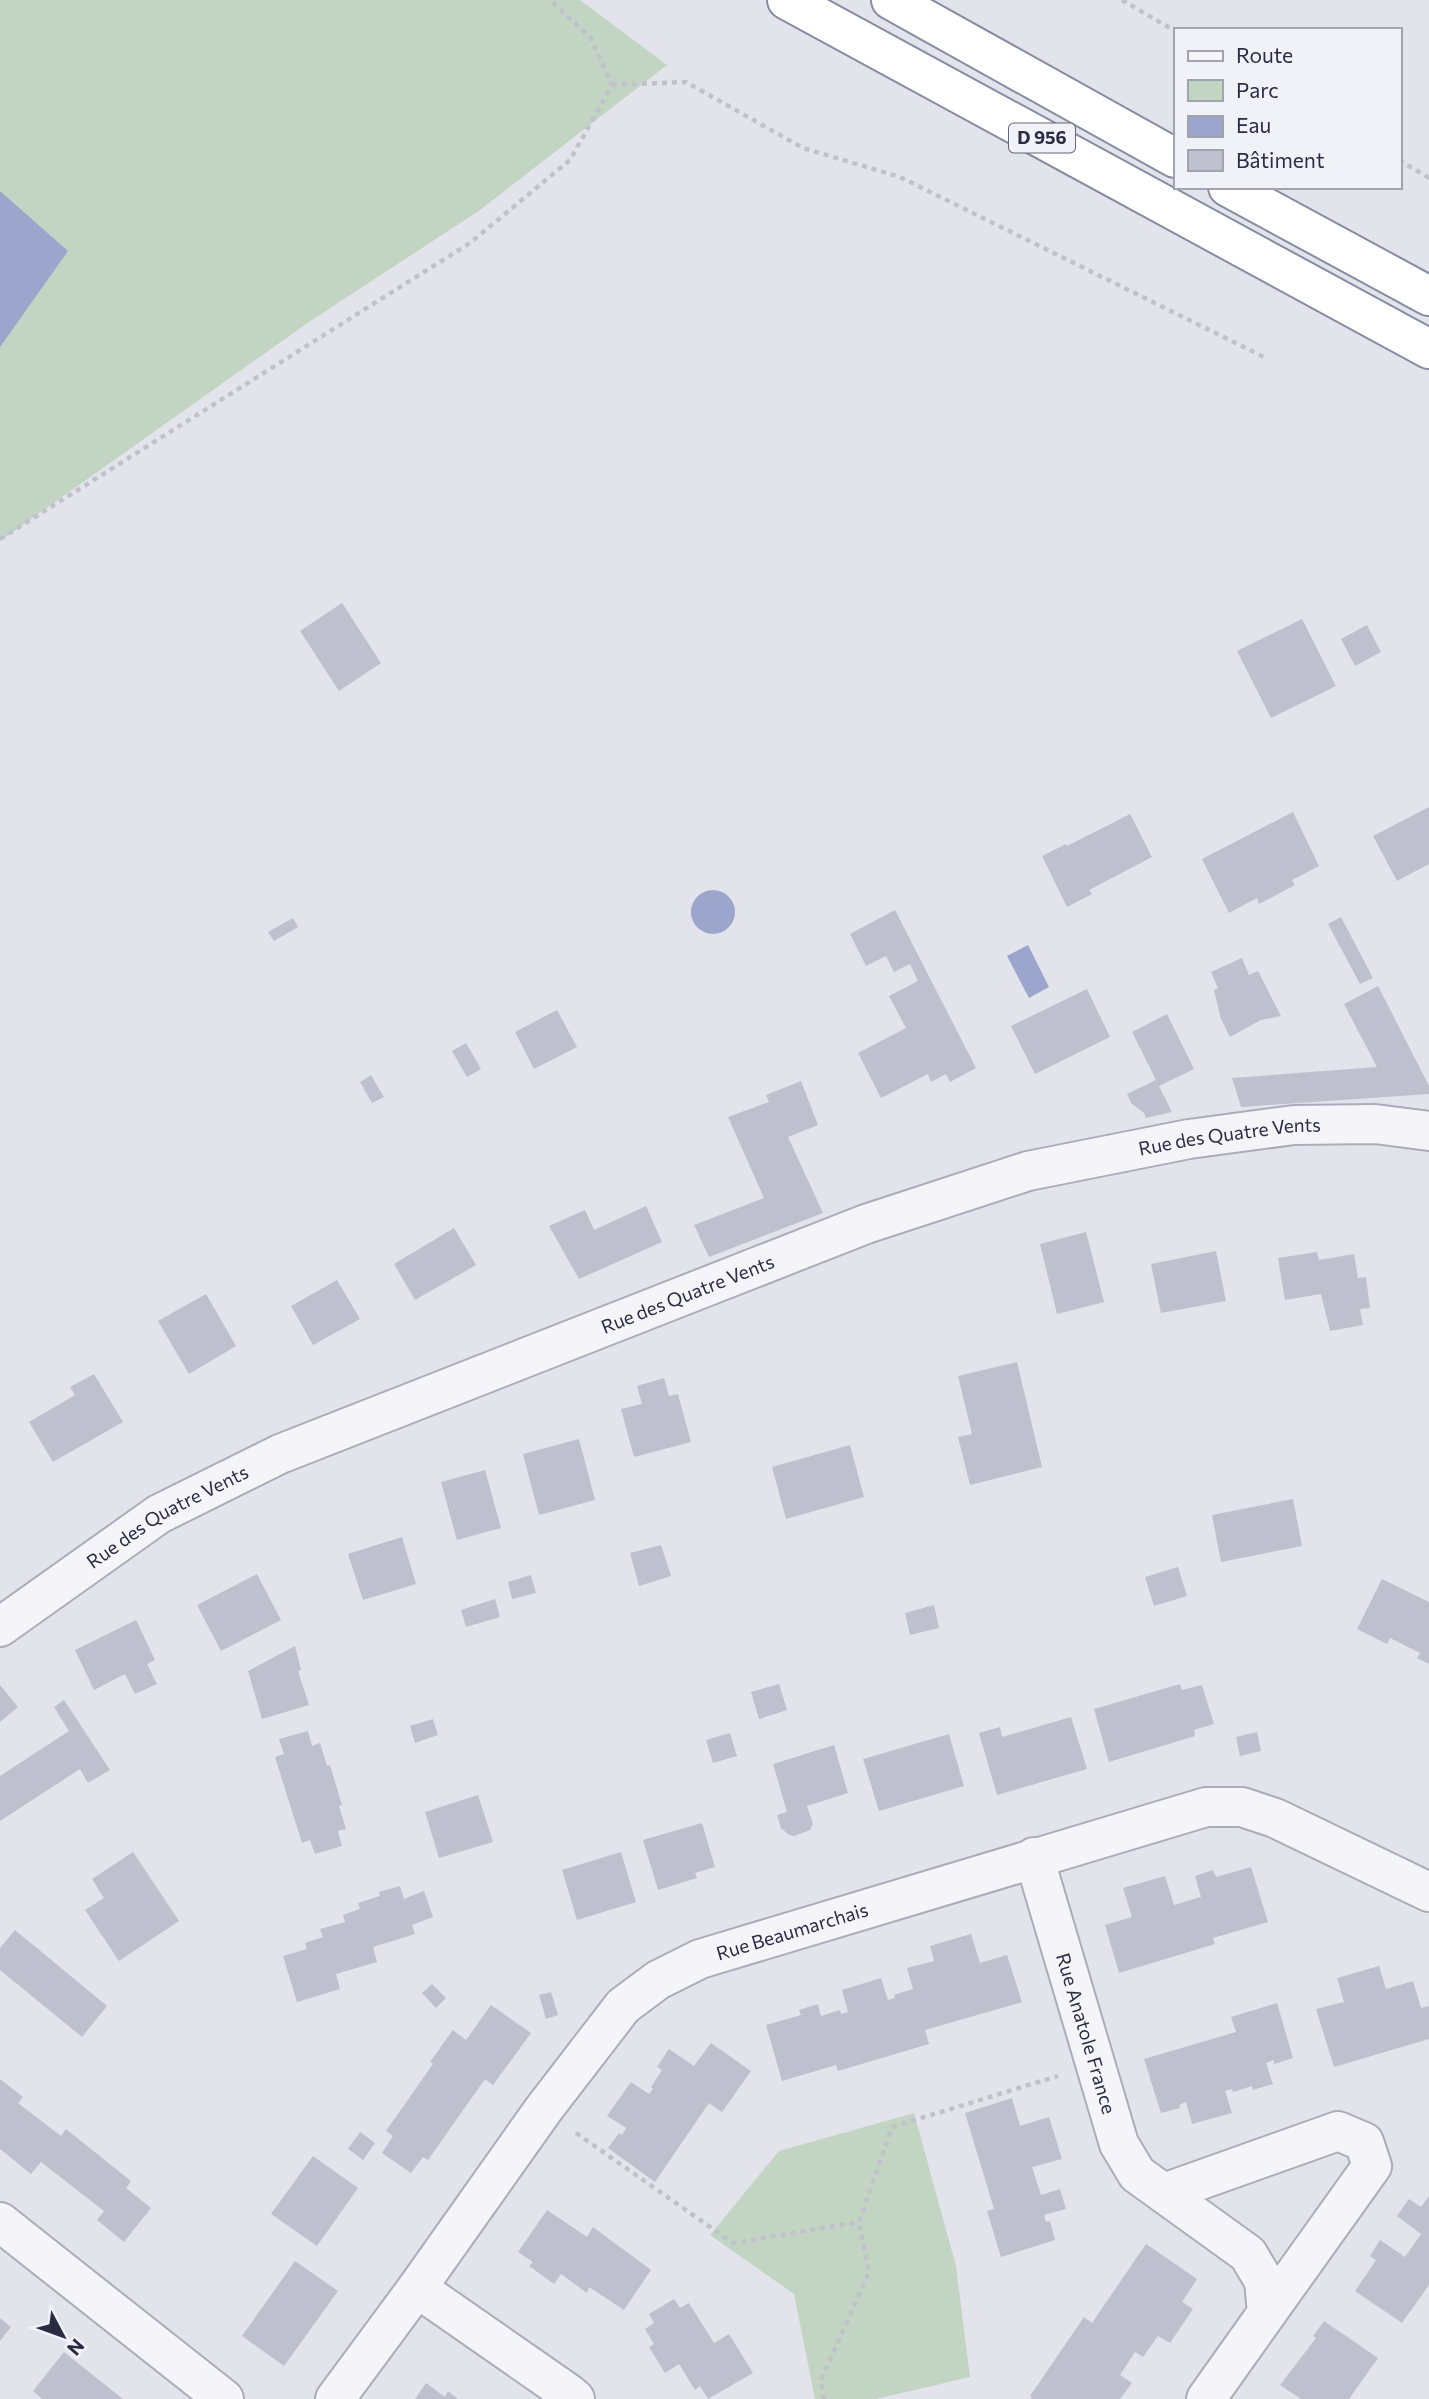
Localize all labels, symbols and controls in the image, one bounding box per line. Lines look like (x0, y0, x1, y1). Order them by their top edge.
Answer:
legend (1174, 28, 1401, 189)
text: Route (1236, 42, 1293, 67)
text: Parc (1236, 77, 1279, 102)
text: Eau (1236, 112, 1271, 137)
road number: D 956 (1009, 124, 1075, 153)
text: Bâtiment (1236, 147, 1325, 172)
street label: Rue des Quatre Vents (1136, 1113, 1321, 1160)
street label: Rue des Quatre Vents (598, 1249, 777, 1338)
street label: Rue des Quatre Vents (82, 1460, 252, 1573)
street label: Rue Beaumarchais (713, 1897, 871, 1965)
street label: Rue Anatole France (1052, 1950, 1121, 2116)
north arrow (28, 2301, 98, 2371)
text: N (63, 2335, 90, 2360)

